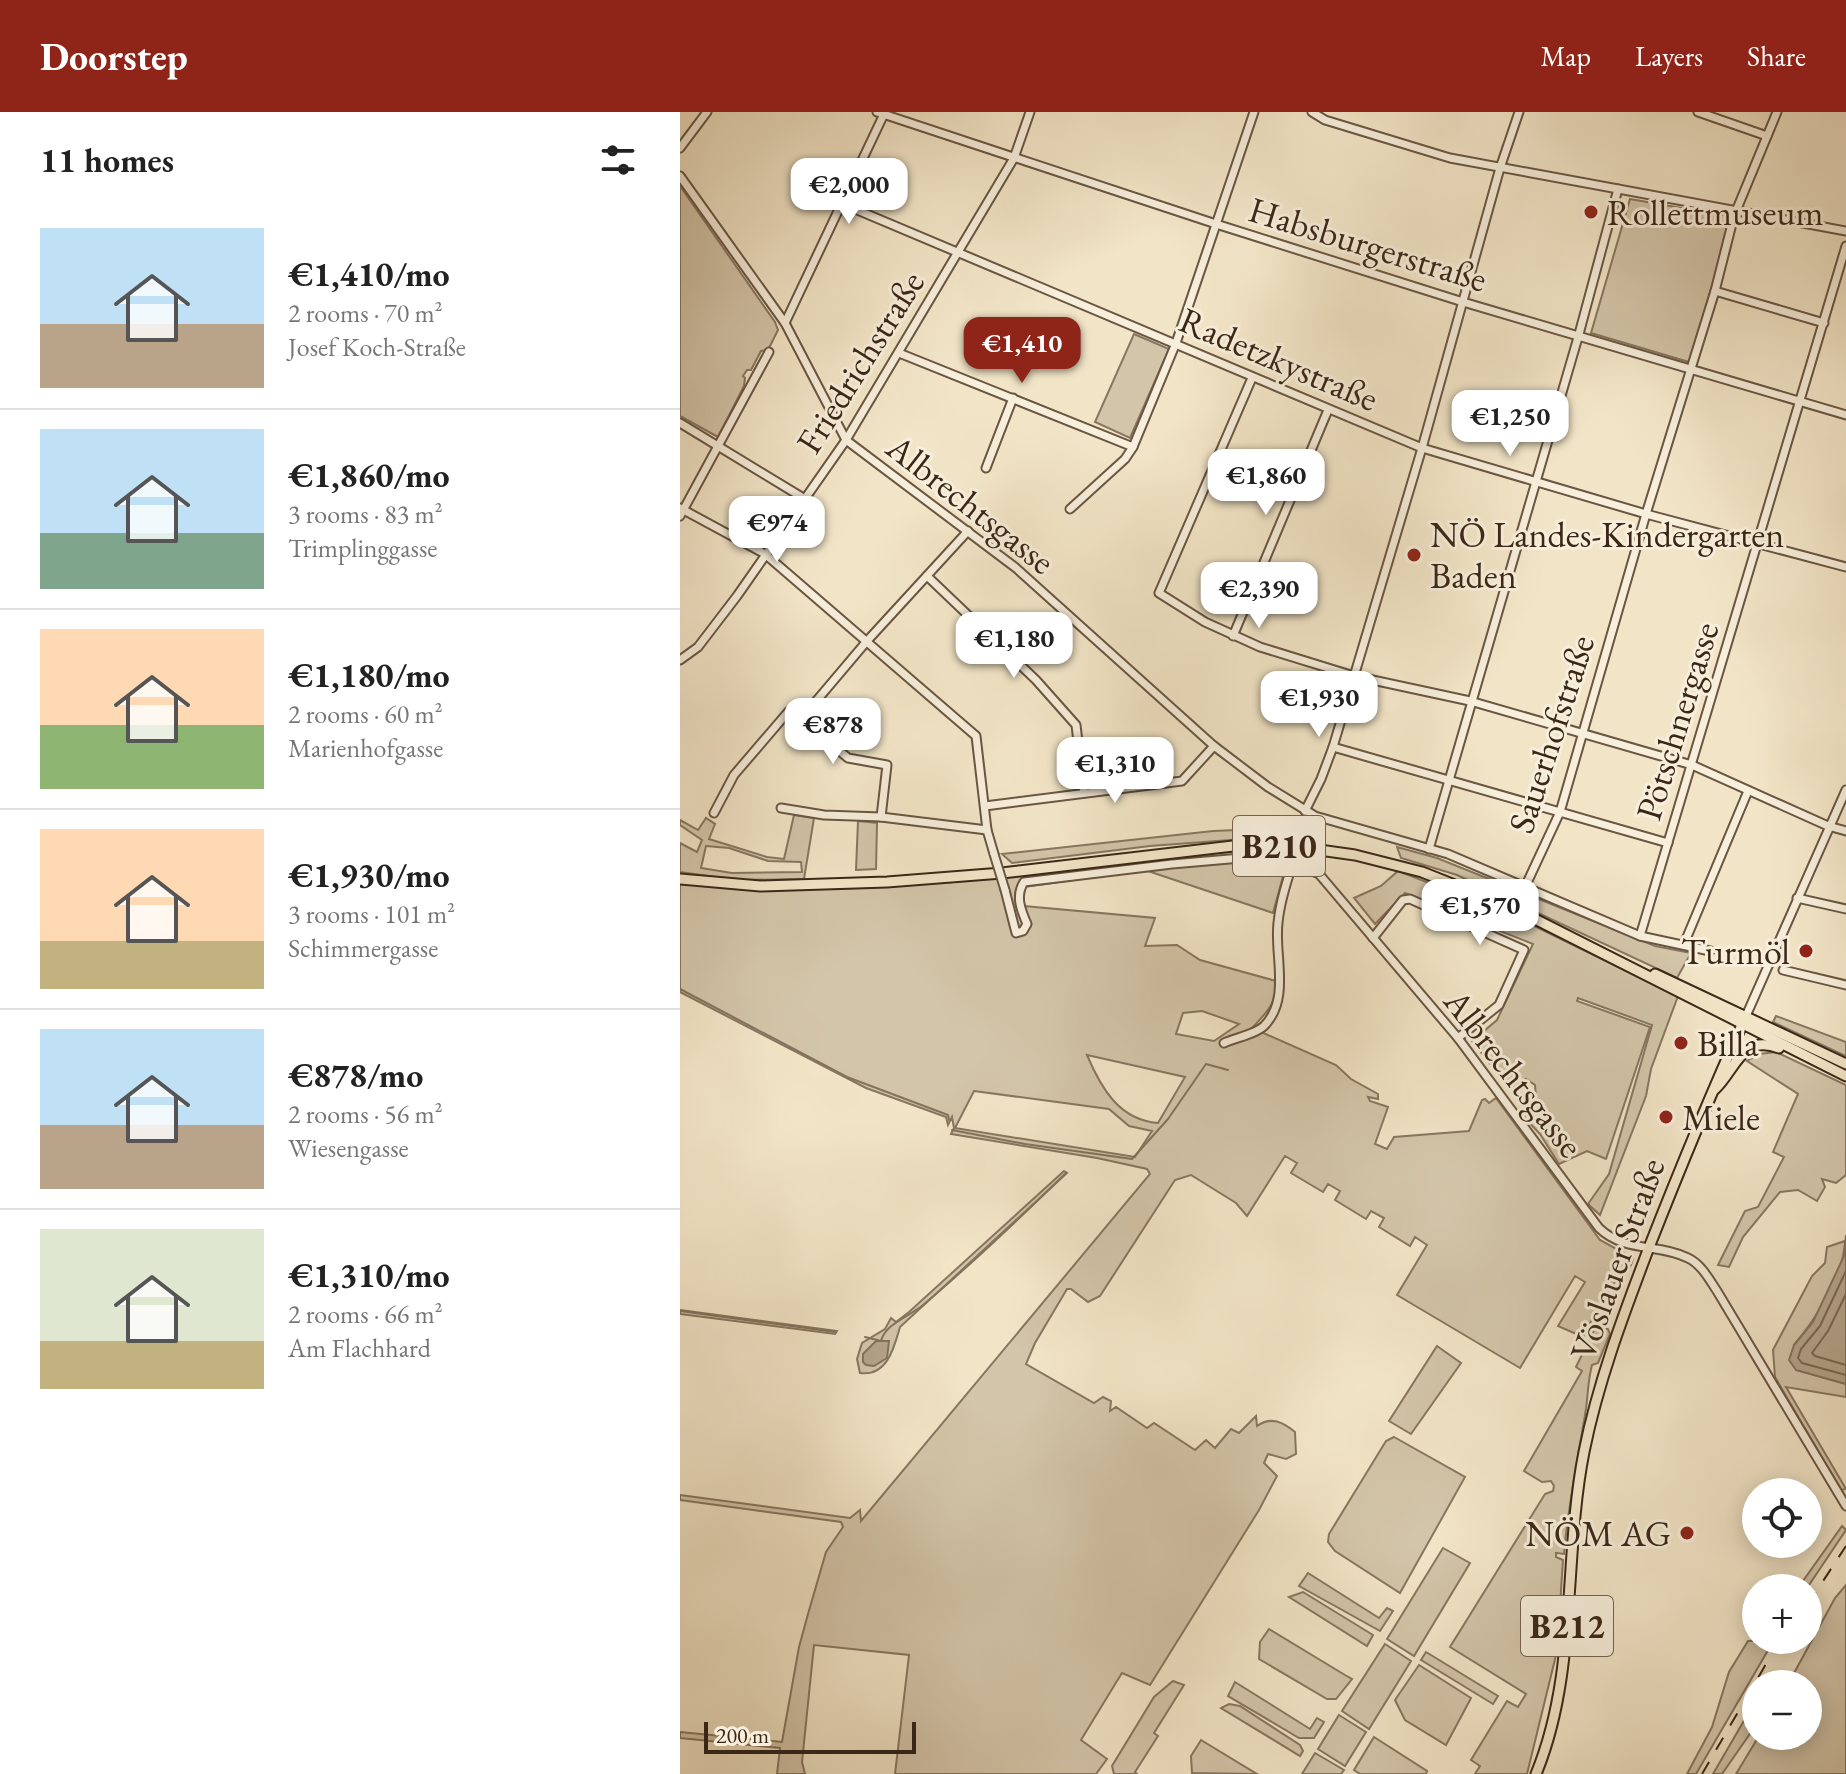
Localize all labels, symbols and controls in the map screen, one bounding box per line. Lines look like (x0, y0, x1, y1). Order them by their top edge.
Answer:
text: Doorstep (40, 32, 188, 81)
text: Map (1541, 38, 1591, 74)
text: Layers (1635, 38, 1703, 74)
text: Share (1747, 38, 1806, 74)
text: 11 homes (40, 138, 174, 182)
icon: filters (596, 138, 640, 182)
pin: €2,000 (784, 158, 914, 226)
text: €2,000 (809, 167, 889, 201)
street label: Habsburgerstraße (1243, 185, 1493, 303)
place label: Rollettmuseum (1607, 189, 1824, 236)
marker: Rollettmuseum (1582, 203, 1600, 221)
text: €1,410/mo (288, 252, 450, 296)
icon: home (104, 260, 200, 356)
street label: Friedrichstraße (785, 262, 935, 462)
text: 2 rooms · 70 m² (288, 296, 443, 330)
street label: Radetzkystraße (1173, 296, 1385, 422)
pin: €1,410 (957, 317, 1087, 385)
text: €1,410 (982, 326, 1062, 360)
text: Josef Koch-Straße (288, 330, 466, 364)
pin: €1,250 (1445, 390, 1575, 458)
text: €1,250 (1470, 399, 1550, 433)
street label: Albrechtsgasse (876, 423, 1065, 584)
pin: €1,860 (1201, 449, 1331, 517)
text: €1,860/mo (288, 453, 450, 497)
text: €1,860 (1226, 458, 1306, 492)
icon: home (104, 461, 200, 557)
pin: €974 (730, 496, 824, 564)
text: 3 rooms · 83 m² (288, 497, 443, 531)
text: €974 (747, 505, 807, 539)
place label: NÖ Landes-Kindergarten Baden (1430, 511, 1784, 599)
text: Trimplinggasse (288, 531, 437, 565)
marker: NÖ Landes-Kindergarten Baden (1405, 546, 1423, 564)
pin: €2,390 (1194, 562, 1324, 630)
text: €2,390 (1219, 571, 1299, 605)
pin: €1,180 (949, 612, 1079, 680)
street label: Pötschnergasse (1625, 616, 1729, 826)
text: €1,180 (974, 621, 1054, 655)
street label: Sauerhofstraße (1497, 629, 1605, 839)
text: €1,180/mo (288, 653, 450, 697)
icon: home (104, 661, 200, 757)
pin: €1,930 (1254, 671, 1384, 739)
text: €1,930 (1279, 680, 1359, 714)
text: 2 rooms · 60 m² (288, 697, 443, 731)
pin: €878 (786, 698, 880, 766)
text: €878 (803, 707, 863, 741)
text: Marienhofgasse (288, 731, 443, 765)
pin: €1,310 (1050, 737, 1180, 805)
text: €1,310 (1075, 746, 1155, 780)
road number: B210 (1233, 816, 1325, 876)
text: €1,930/mo (288, 853, 450, 897)
icon: home (104, 861, 200, 957)
pin: €1,570 (1415, 879, 1545, 947)
text: €1,570 (1440, 888, 1520, 922)
text: 3 rooms · 101 m² (288, 897, 455, 931)
place label: Turmöl (1681, 928, 1790, 975)
text: Schimmergasse (288, 931, 438, 965)
marker: Turmöl (1797, 942, 1815, 960)
street label: Albrechtsgasse (1433, 978, 1594, 1167)
place label: Billa (1697, 1020, 1759, 1067)
marker: Billa (1672, 1034, 1690, 1052)
text: €878/mo (288, 1053, 423, 1097)
icon: home (104, 1061, 200, 1157)
place label: Miele (1682, 1094, 1760, 1141)
text: 2 rooms · 56 m² (288, 1097, 443, 1131)
marker: Miele (1657, 1108, 1675, 1126)
text: Wiesengasse (288, 1131, 409, 1165)
street label: Vöslauer Straße (1559, 1151, 1675, 1367)
text: €1,310/mo (288, 1253, 450, 1297)
icon: home (104, 1261, 200, 1357)
text: 2 rooms · 66 m² (288, 1297, 443, 1331)
text: Am Flachhard (288, 1331, 431, 1365)
map controls (1742, 1478, 1822, 1750)
button: locate (1742, 1478, 1822, 1558)
place label: NÖM AG (1525, 1510, 1671, 1557)
marker: NÖM AG (1678, 1524, 1696, 1542)
button: + (1742, 1574, 1822, 1654)
road number: B212 (1521, 1596, 1613, 1656)
button: − (1742, 1670, 1822, 1750)
scale bar (704, 1718, 916, 1754)
text: 200 m (716, 1721, 769, 1750)

